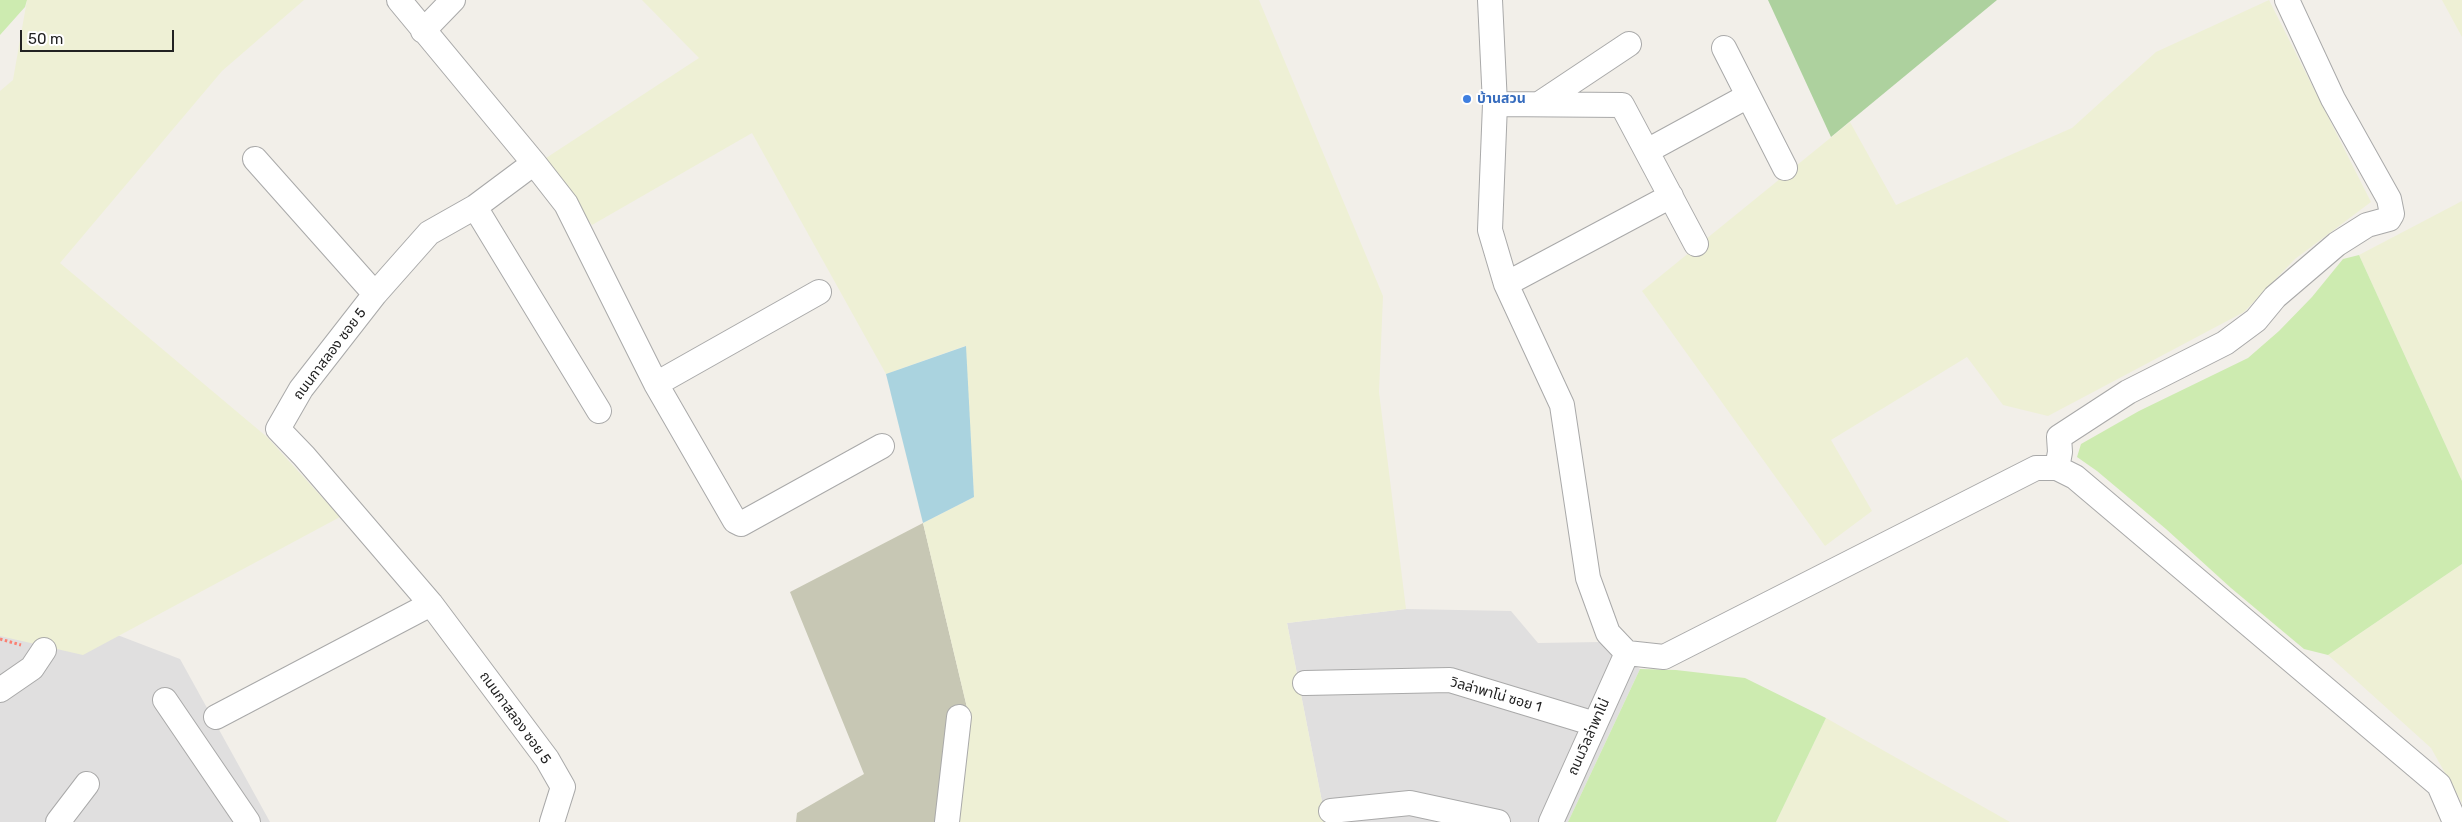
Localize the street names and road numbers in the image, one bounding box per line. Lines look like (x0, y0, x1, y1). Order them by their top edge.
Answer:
street label: ถนนกาสลอง ซอย 5 (290, 305, 370, 403)
street label: ถนนกาสลอง ซอย 5 (476, 668, 554, 768)
street label: วิลล่าพาโน่ ซอย 1 (1449, 674, 1543, 716)
street label: ถนนวิลล่าพาโน่ (1565, 696, 1613, 778)

